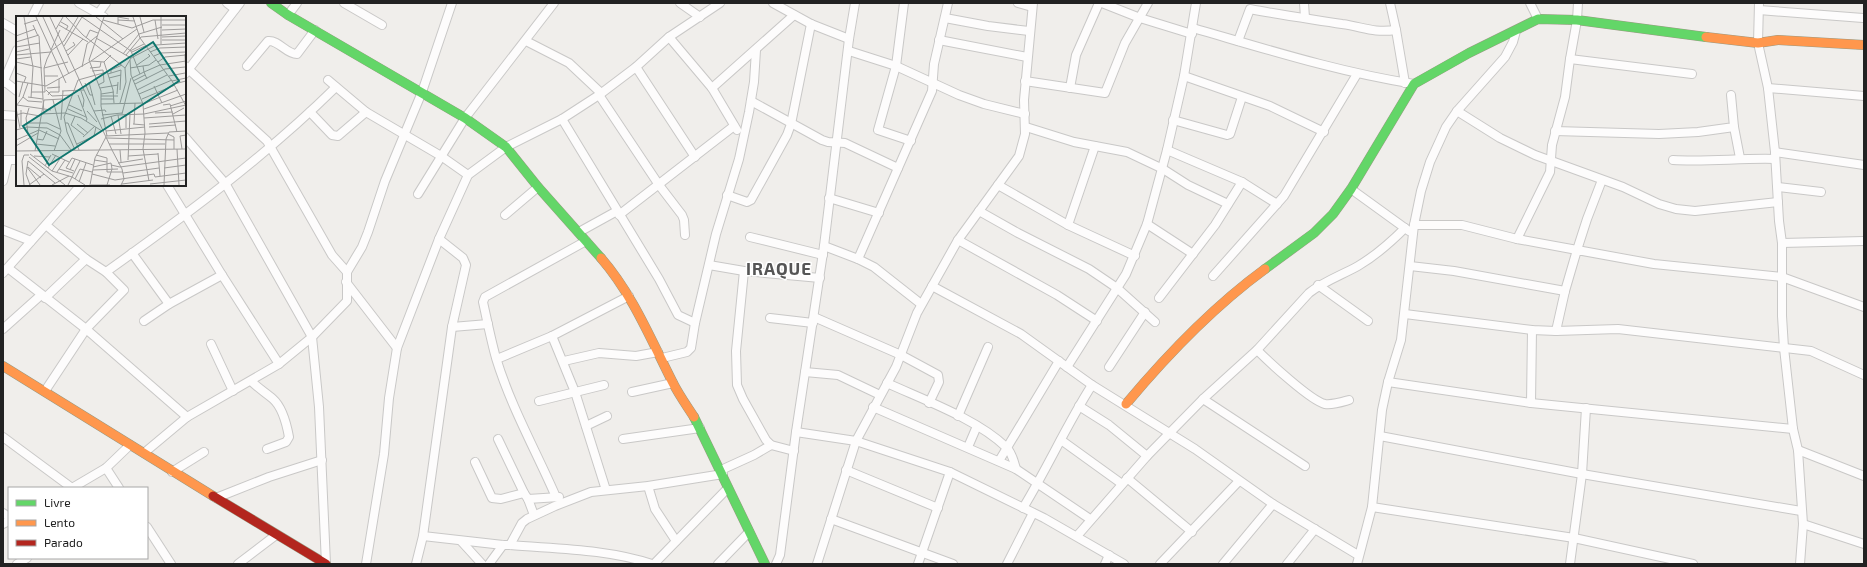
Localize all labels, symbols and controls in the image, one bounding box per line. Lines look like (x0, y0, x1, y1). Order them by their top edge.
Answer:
inset map (16, 16, 186, 186)
district label: IRAQUE (746, 258, 812, 279)
legend (8, 487, 148, 559)
text: Livre (44, 495, 71, 509)
text: Lento (44, 515, 75, 529)
text: Parado (44, 535, 83, 549)

